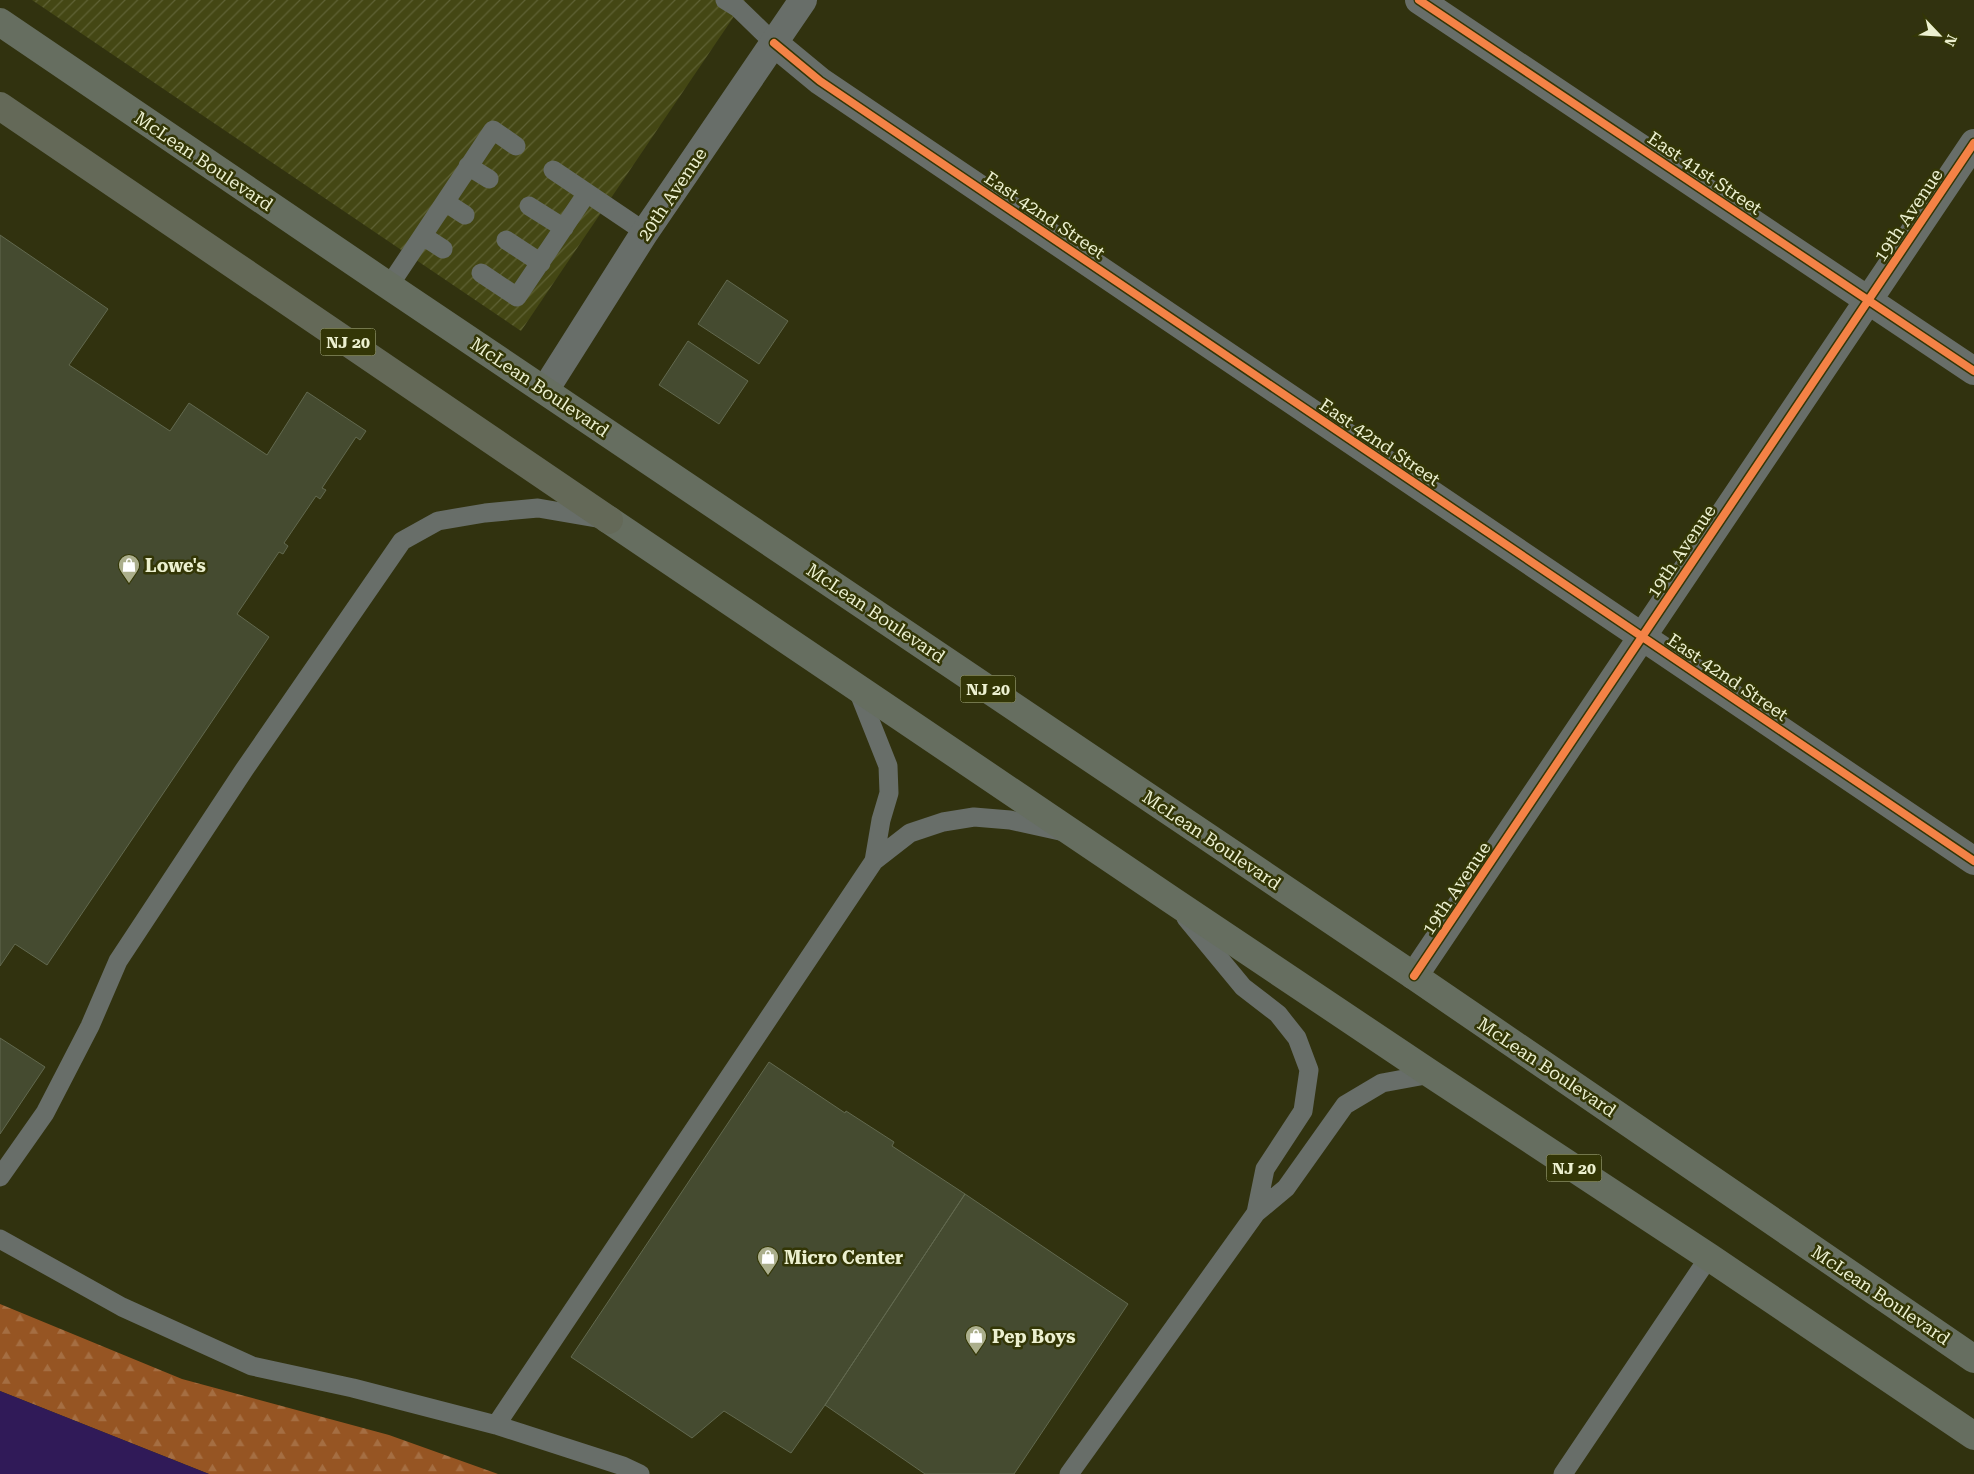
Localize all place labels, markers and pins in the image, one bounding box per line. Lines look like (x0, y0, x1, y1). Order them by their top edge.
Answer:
shop icon: Lowe's (117, 553, 141, 584)
place label: Lowe's (145, 555, 206, 576)
shop icon: Micro Center (756, 1245, 780, 1276)
place label: Micro Center (784, 1247, 903, 1268)
shop icon: Pep Boys (964, 1324, 988, 1355)
place label: Pep Boys (992, 1326, 1076, 1347)

